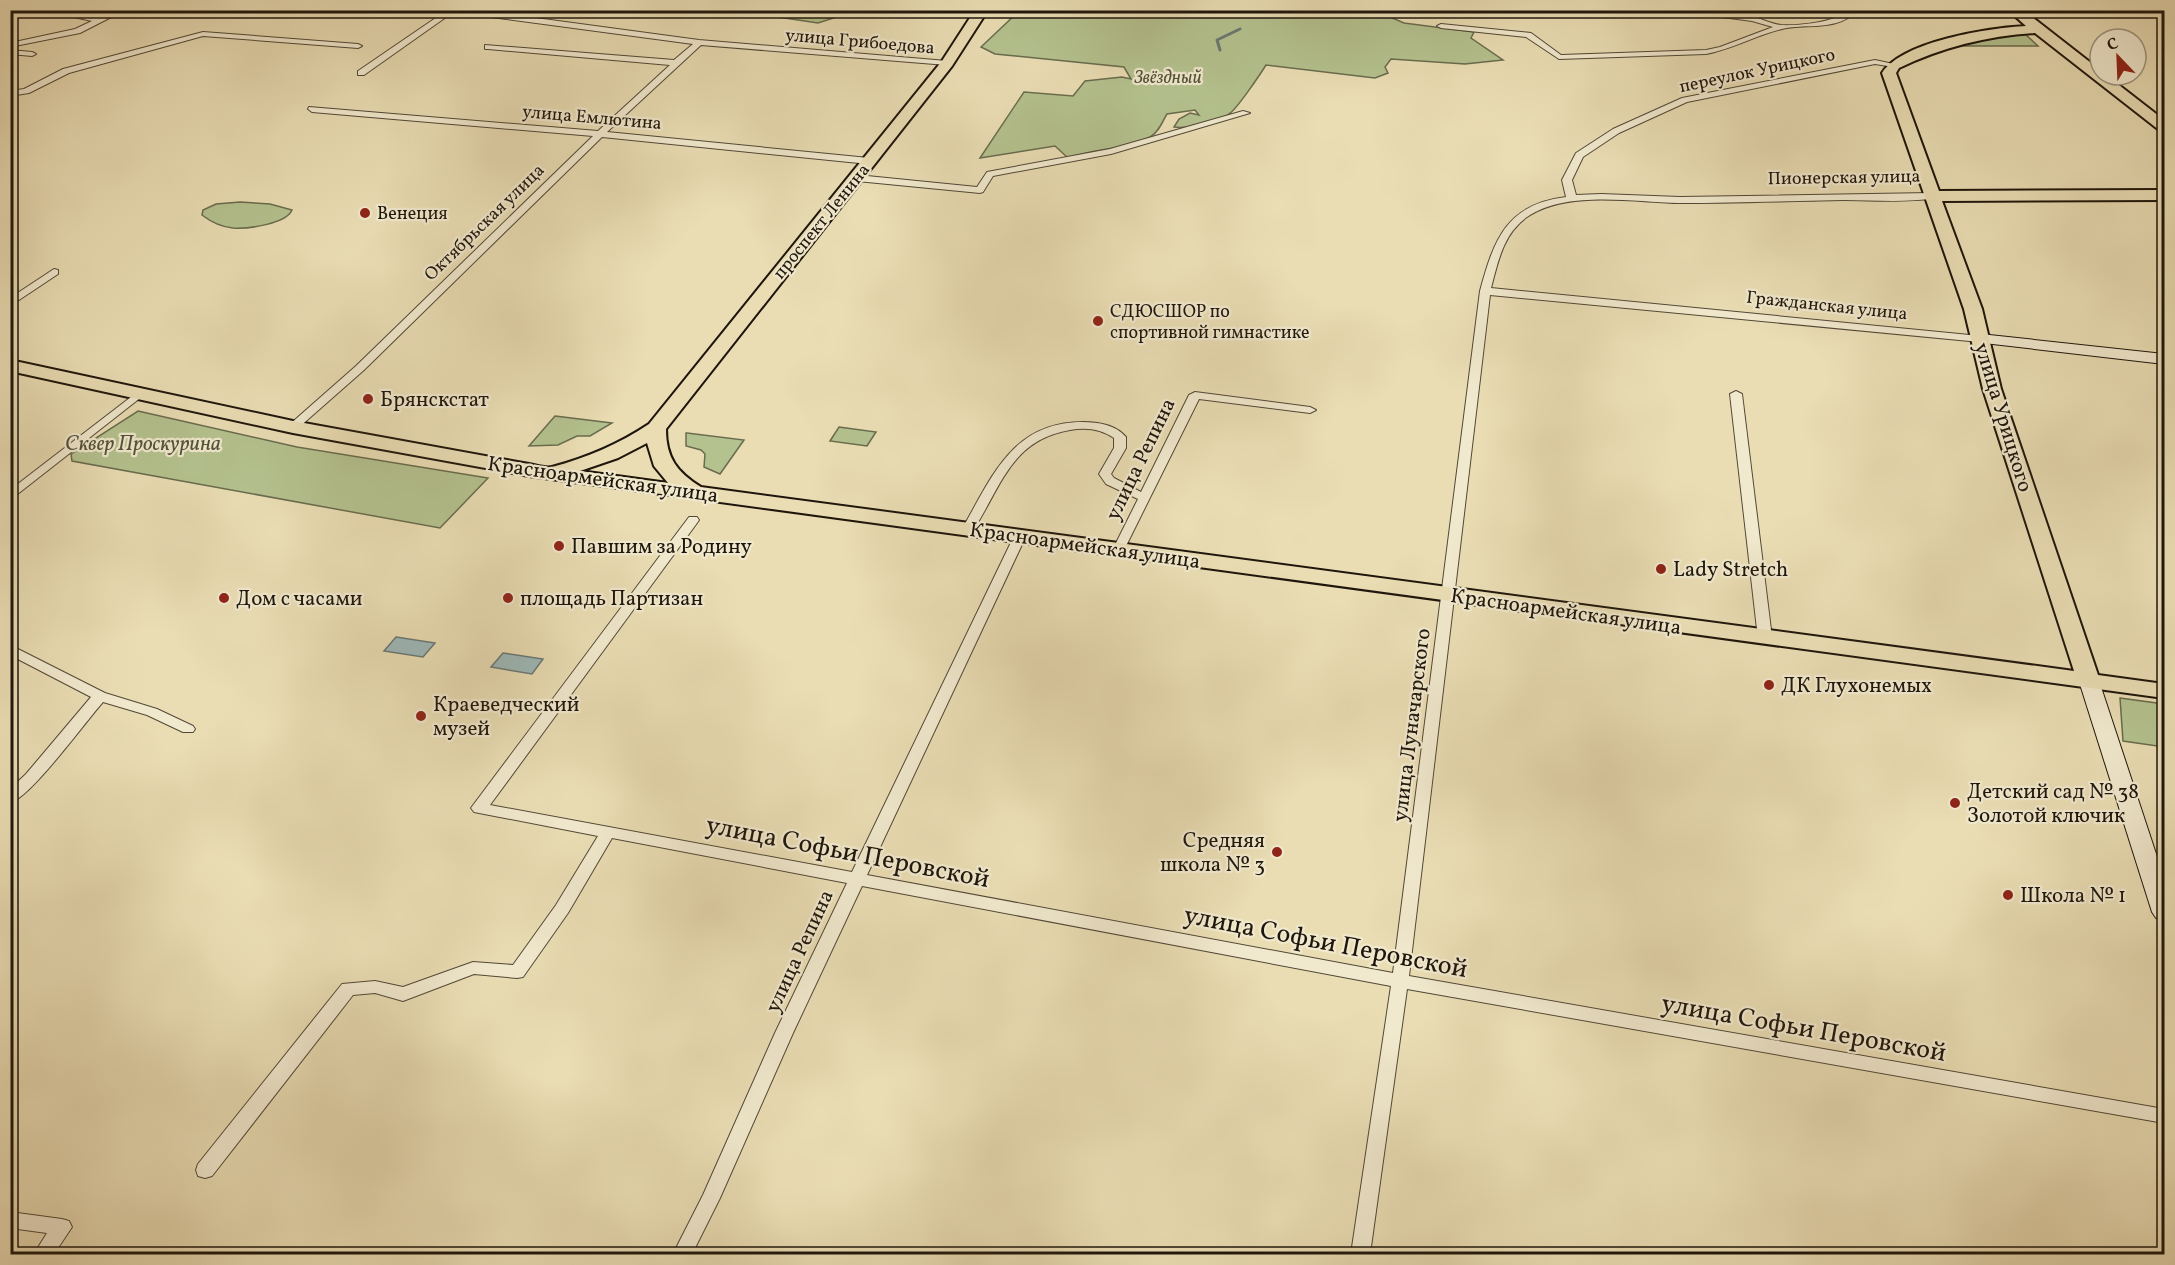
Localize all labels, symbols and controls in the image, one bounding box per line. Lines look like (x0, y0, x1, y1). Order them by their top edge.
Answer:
street label: улица Грибоедова (784, 24, 936, 61)
north arrow (2088, 27, 2148, 87)
text: С (2104, 33, 2122, 57)
street label: переулок Урицкого (1677, 43, 1837, 100)
park label: Звёздный (1133, 66, 1202, 91)
street label: улица Емлютина (521, 100, 663, 137)
street label: Октябрьская улица (419, 159, 551, 287)
street label: проспект Ленина (768, 159, 877, 285)
street label: Пионерская улица (1767, 165, 1921, 192)
place label: Венеция (377, 202, 448, 227)
marker: Венеция (358, 206, 372, 220)
street label: Гражданская улица (1745, 286, 1909, 327)
place label: СДЮСШОР по спортивной гимнастике (1110, 300, 1310, 346)
marker: СДЮСШОР по спортивной гимнастике (1091, 314, 1105, 328)
street label: улица Урицкого (1966, 339, 2039, 496)
place label: Брянскстат (380, 386, 489, 415)
marker: Брянскстат (361, 392, 375, 406)
street label: улица Репина (1099, 394, 1183, 526)
park label: Сквер Проскурина (65, 430, 221, 459)
street label: Красноармейская улица (486, 450, 720, 511)
street label: Красноармейская улица (968, 516, 1202, 577)
place label: Павшим за Родину (571, 533, 752, 562)
marker: Павшим за Родину (552, 539, 566, 553)
place label: Lady Stretch (1673, 556, 1788, 585)
marker: Lady Stretch (1654, 562, 1668, 576)
street label: Красноармейская улица (1449, 582, 1683, 643)
place label: Дом с часами (236, 585, 363, 614)
place label: площадь Партизан (520, 585, 703, 614)
marker: Дом с часами (217, 591, 231, 605)
marker: площадь Партизан (501, 591, 515, 605)
street label: улица Луначарского (1386, 627, 1439, 824)
place label: ДК Глухонемых (1781, 672, 1932, 701)
marker: ДК Глухонемых (1762, 678, 1776, 692)
place label: Краеведческий музей (433, 691, 580, 744)
marker: Краеведческий музей (414, 709, 428, 723)
place label: Детский сад № 38 Золотой ключик (1967, 778, 2139, 831)
marker: Детский сад № 38 Золотой ключик (1948, 796, 1962, 810)
street label: улица Софьи Перовской (703, 808, 993, 898)
place label: Средняя школа № 3 (1160, 827, 1265, 880)
marker: Средняя школа № 3 (1270, 845, 1284, 859)
place label: Школа № 1 (2020, 882, 2126, 911)
street label: улица Репина (759, 885, 842, 1018)
marker: Школа № 1 (2001, 888, 2015, 902)
street label: улица Софьи Перовской (1181, 898, 1471, 988)
street label: улица Софьи Перовской (1658, 986, 1949, 1072)

